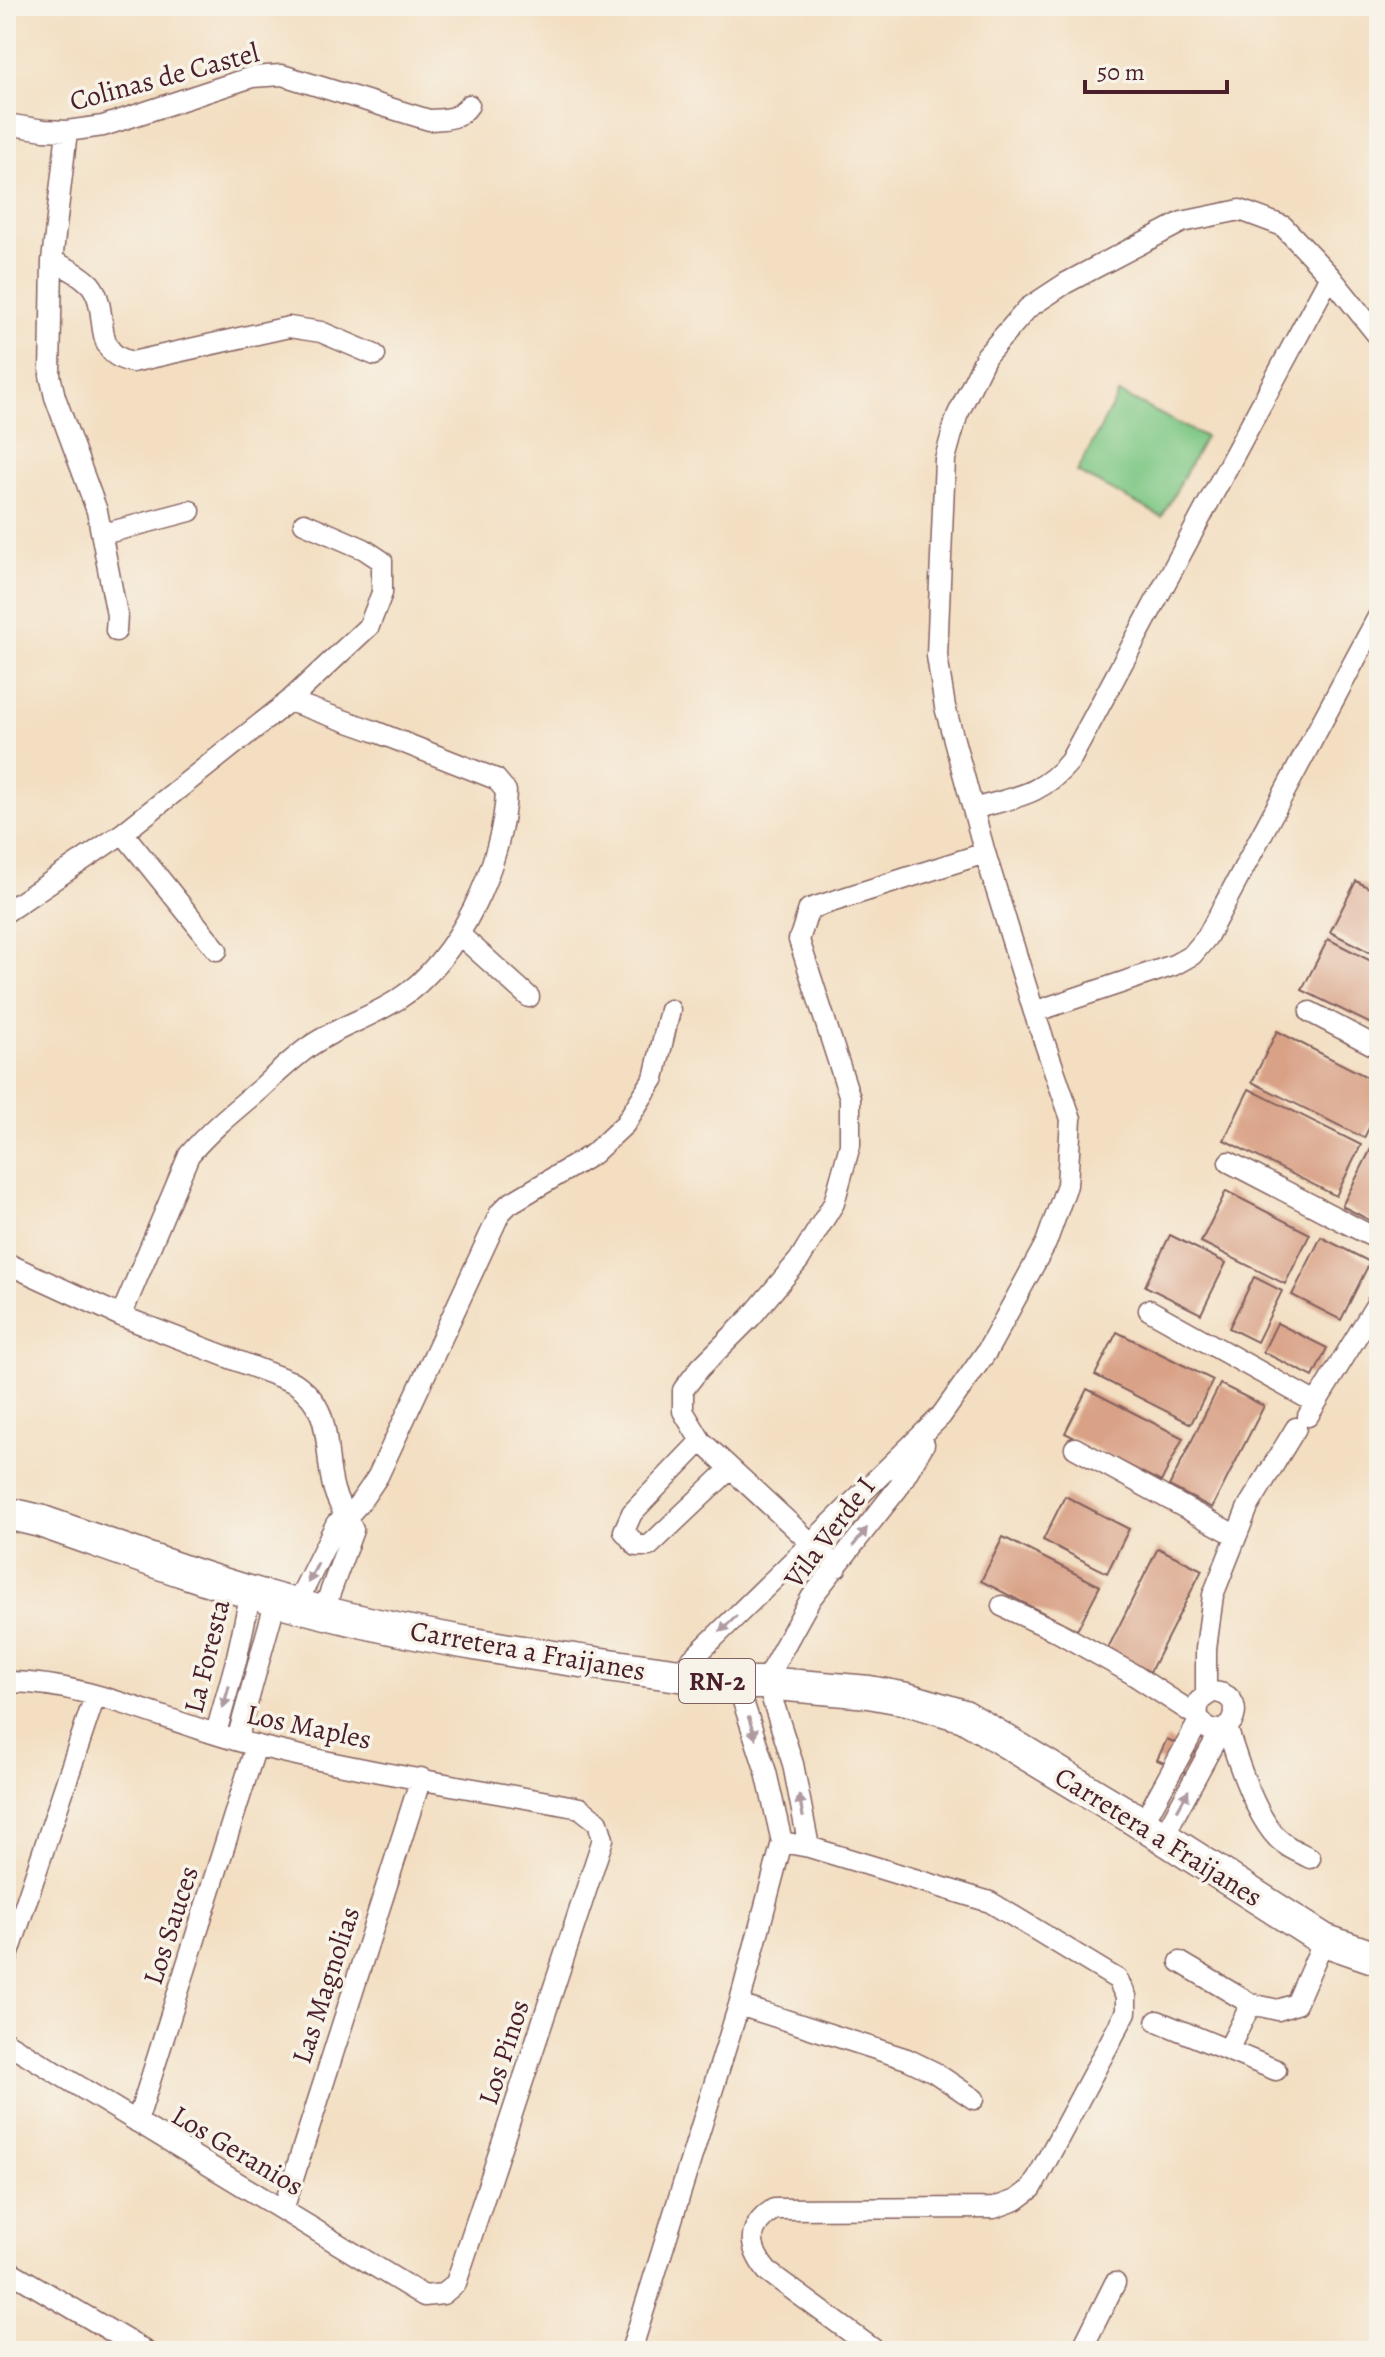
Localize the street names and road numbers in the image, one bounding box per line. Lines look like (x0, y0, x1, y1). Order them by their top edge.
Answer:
street label: Colinas de Castel (65, 33, 263, 120)
street label: Vila Verde I (775, 1469, 884, 1597)
street label: La Foresta (174, 1595, 239, 1717)
street label: Carretera a Fraijanes (407, 1612, 648, 1690)
road number: RN-2 (679, 1659, 755, 1703)
street label: Los Maples (243, 1695, 375, 1759)
street label: Carretera a Fraijanes (1047, 1758, 1269, 1916)
street label: Los Sauces (134, 1861, 208, 1990)
street label: Las Magnolias (283, 1902, 369, 2069)
street label: Los Pinos (469, 1995, 539, 2110)
street label: Los Geranios (164, 2097, 311, 2205)

